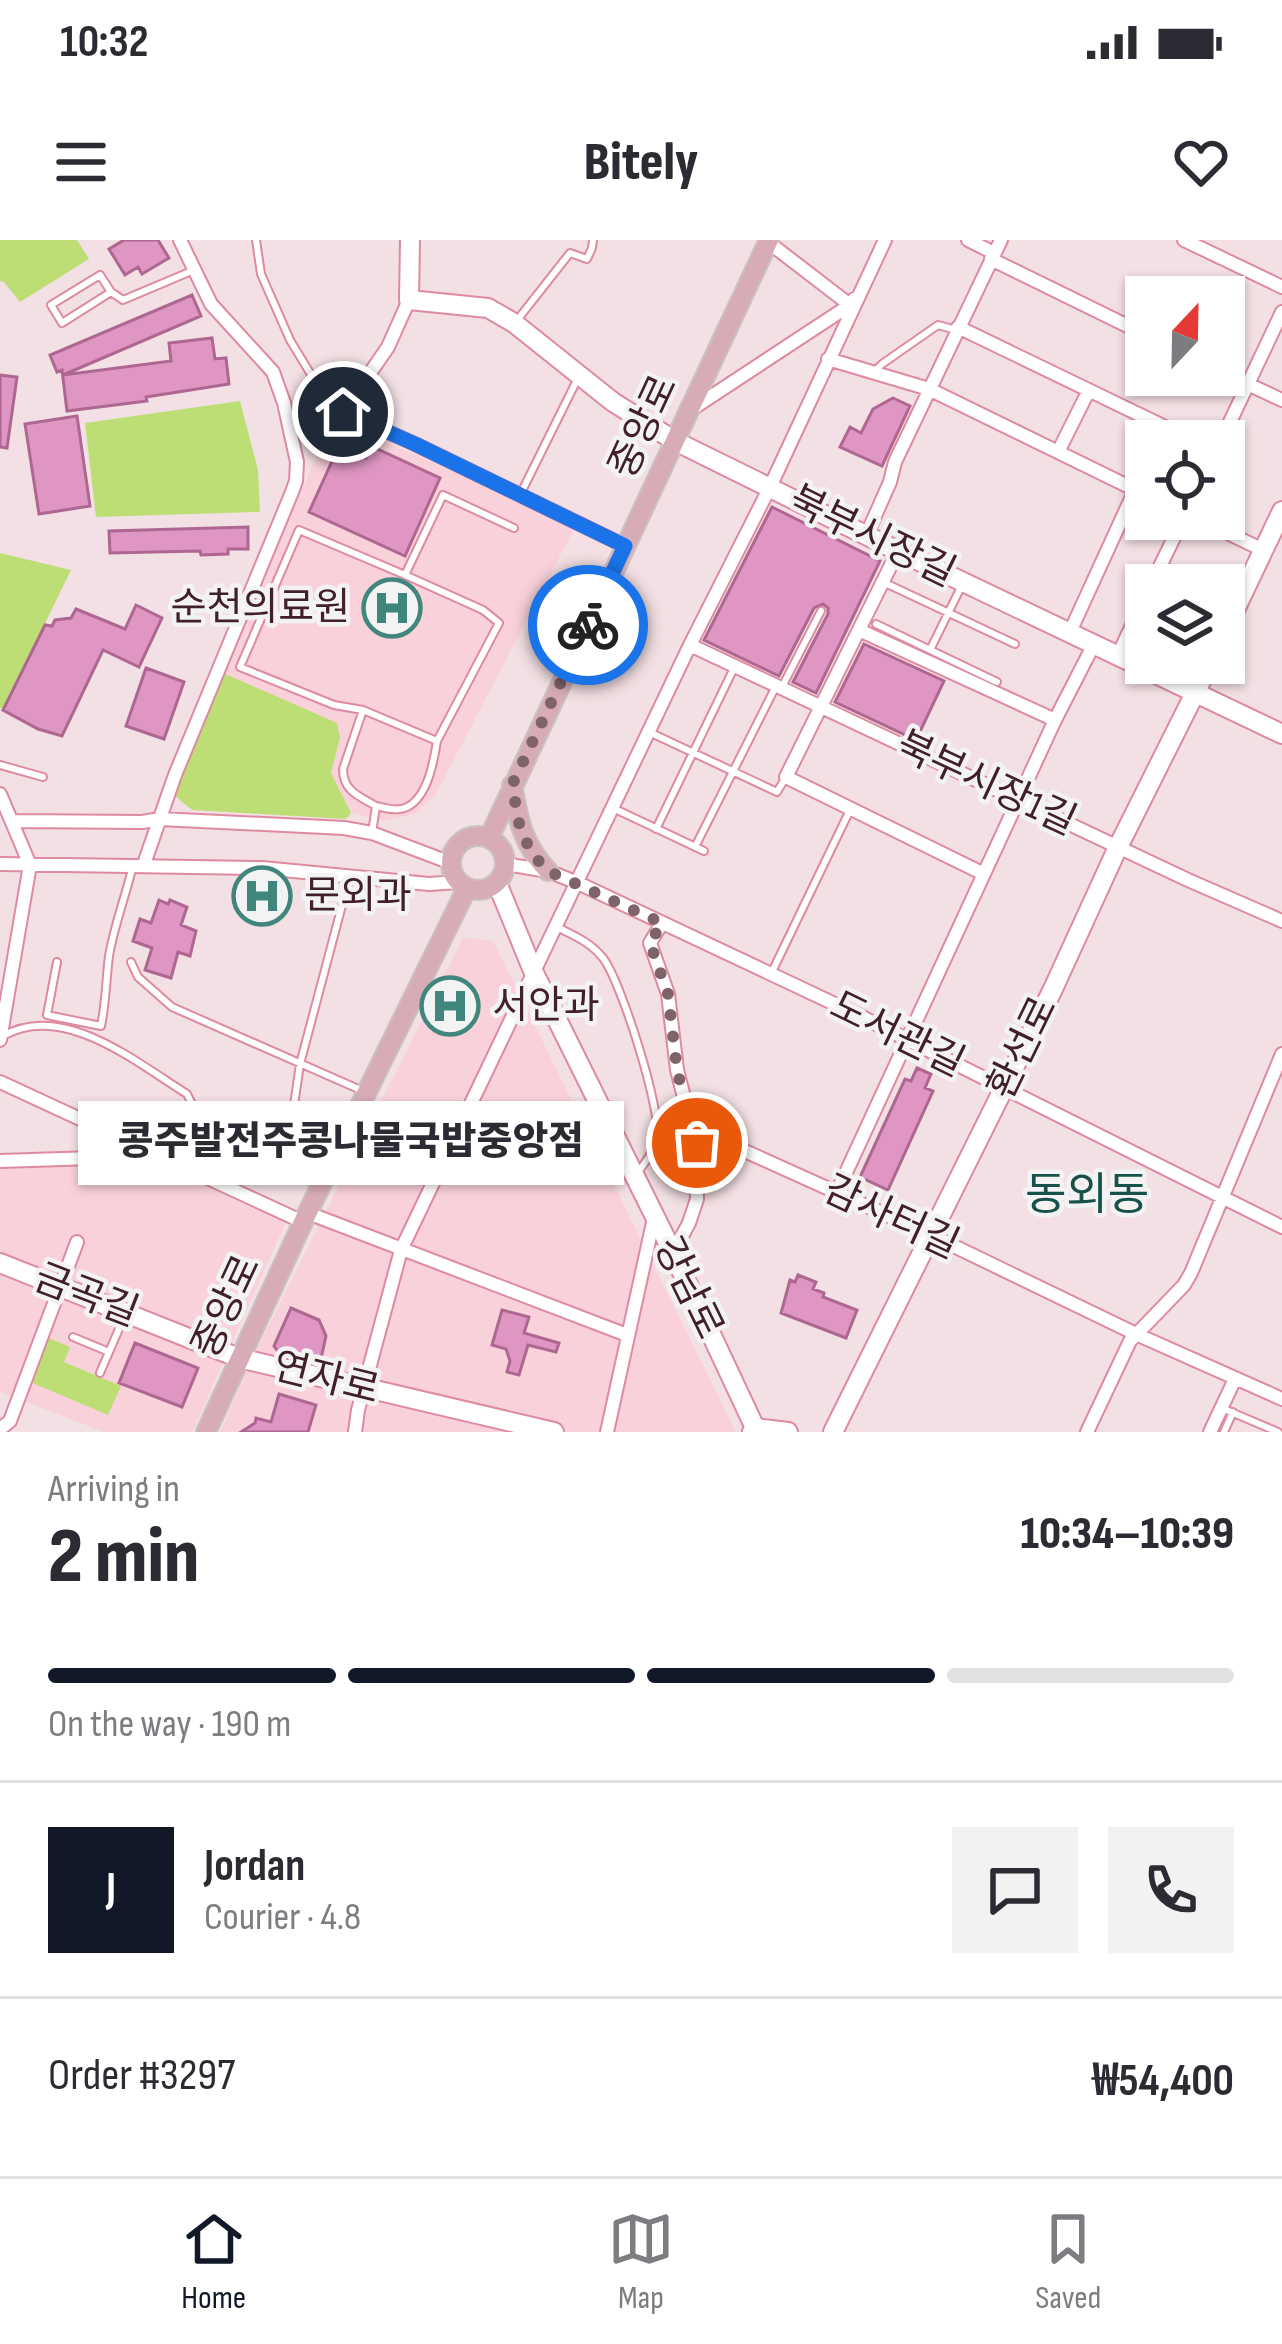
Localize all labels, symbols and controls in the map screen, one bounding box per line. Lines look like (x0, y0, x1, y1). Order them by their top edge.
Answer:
text: 10:32 (60, 15, 148, 70)
icon: menu (48, 129, 114, 195)
icon: heart (1168, 129, 1234, 195)
text: Bitely (584, 130, 698, 195)
north arrow (1125, 276, 1245, 396)
map controls (1125, 276, 1245, 684)
pin (292, 361, 394, 463)
street label: 중앙로 (600, 368, 688, 486)
icon: home (310, 379, 376, 445)
button: locate (1125, 420, 1245, 540)
street label: 북부시장길 (781, 477, 963, 597)
button: layers (1125, 564, 1245, 684)
courier (528, 565, 648, 685)
hospital icon: 순천의료원 (361, 577, 423, 639)
place label: 순천의료원 (171, 585, 350, 632)
icon: bike (555, 592, 621, 658)
street label: 북부시장1길 (889, 722, 1083, 846)
hospital icon: 문외과 (231, 865, 293, 927)
place label: 문외과 (304, 873, 412, 920)
hospital icon: 서안과 (419, 975, 481, 1037)
street label: 도서관길 (822, 982, 972, 1088)
place label: 서안과 (492, 983, 600, 1030)
street label: 환선로 (978, 989, 1068, 1107)
pin (646, 1092, 748, 1194)
callout: 콩주발전주콩나물국밥중앙점 (79, 1101, 625, 1185)
icon: bag (664, 1110, 730, 1176)
text: 콩주발전주콩나물국밥중앙점 (118, 1119, 584, 1166)
street label: 감사터길 (816, 1166, 966, 1270)
district label: 동외동 (1025, 1168, 1149, 1223)
street label: 강남로 (643, 1229, 733, 1347)
street label: 중앙로 (183, 1248, 271, 1366)
street label: 금곡길 (27, 1255, 145, 1337)
street label: 연자로 (268, 1343, 384, 1415)
text: Arriving in (48, 1466, 180, 1513)
text: 10:34–10:39 (1021, 1507, 1234, 1562)
text: 2 min (48, 1511, 199, 1604)
text: On the way · 190 m (48, 1701, 291, 1748)
button: chat (952, 1827, 1078, 1953)
button: phone (1108, 1827, 1234, 1953)
text: Jordan (204, 1839, 305, 1894)
text: J (106, 1862, 116, 1917)
text: Courier · 4.8 (204, 1894, 361, 1941)
text: Order #3297 (48, 2048, 235, 2103)
text: ₩54,400 (1092, 2054, 1234, 2109)
tab: Home (181, 2206, 247, 2318)
tab: Map (608, 2206, 674, 2318)
tab: Saved (1035, 2206, 1101, 2318)

